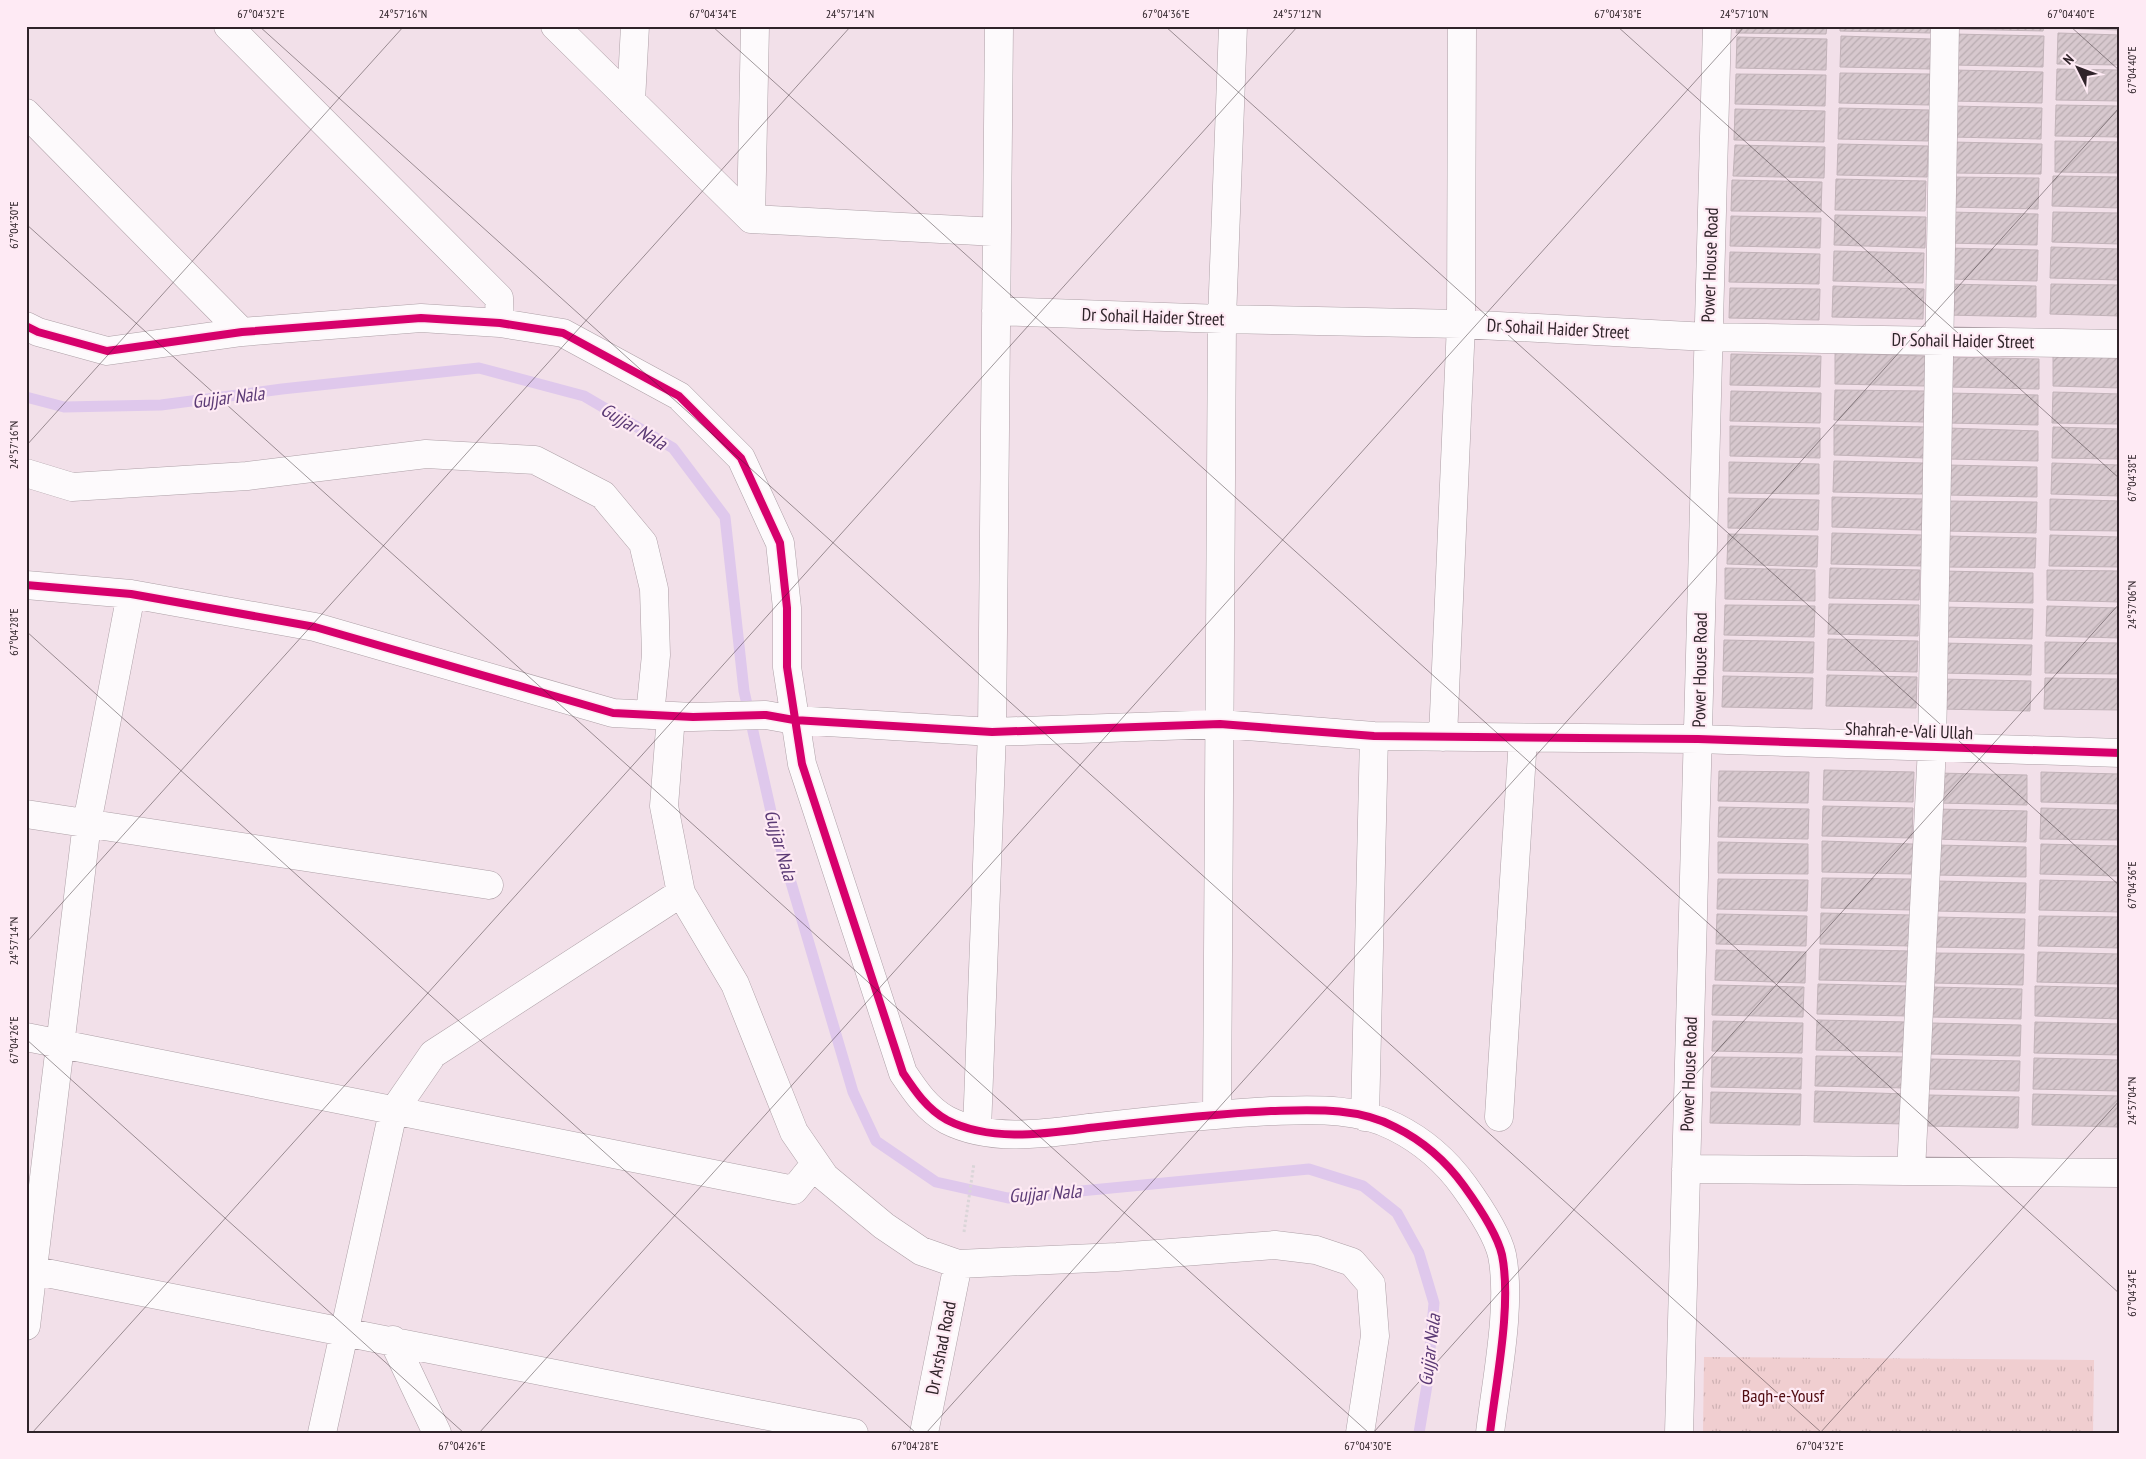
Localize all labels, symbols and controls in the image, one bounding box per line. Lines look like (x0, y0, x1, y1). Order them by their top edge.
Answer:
text: 67°04'32"E (237, 6, 285, 21)
text: 24°57'16"N (379, 6, 427, 21)
text: 67°04'34"E (689, 6, 737, 21)
text: 24°57'14"N (826, 6, 874, 21)
text: 67°04'36"E (1142, 6, 1190, 21)
text: 24°57'12"N (1273, 6, 1321, 21)
text: 67°04'38"E (1594, 6, 1642, 21)
text: 24°57'10"N (1720, 6, 1768, 21)
text: 67°04'40"E (2047, 6, 2095, 21)
north arrow (2054, 42, 2104, 92)
text: 67°04'40"E (2124, 46, 2139, 94)
text: N (2059, 50, 2078, 68)
text: 67°04'30"E (6, 201, 21, 249)
street label: Power House Road (1696, 207, 1723, 323)
street label: Dr Sohail Haider Street (1081, 303, 1225, 330)
street label: Dr Sohail Haider Street (1486, 313, 1630, 344)
street label: Dr Sohail Haider Street (1891, 328, 2035, 353)
water label: Gujjar Nala (191, 381, 267, 413)
water label: Gujjar Nala (597, 397, 672, 456)
text: 24°57'16"N (6, 421, 21, 469)
text: 67°04'38"E (2124, 454, 2139, 502)
text: 24°57'06"N (2124, 581, 2139, 629)
text: 67°04'28"E (6, 608, 21, 656)
street label: Power House Road (1687, 612, 1712, 728)
street label: Shahrah-e-Vali Ullah (1845, 717, 1973, 744)
water label: Gujjar Nala (759, 807, 803, 884)
text: 67°04'36"E (2124, 861, 2139, 909)
text: 24°57'14"N (6, 917, 21, 965)
text: 67°04'26"E (6, 1016, 21, 1064)
street label: Power House Road (1675, 1016, 1702, 1132)
text: 24°57'04"N (2124, 1077, 2139, 1125)
water label: Gujjar Nala (1008, 1178, 1083, 1207)
text: 67°04'34"E (2124, 1269, 2139, 1317)
street label: Dr Arshad Road (920, 1299, 961, 1397)
water label: Gujjar Nala (1413, 1311, 1445, 1387)
park label: Bagh-e-Yousf (1742, 1384, 1826, 1407)
text: 67°04'26"E (438, 1438, 486, 1453)
text: 67°04'28"E (891, 1438, 939, 1453)
text: 67°04'30"E (1344, 1438, 1392, 1453)
text: 67°04'32"E (1796, 1438, 1844, 1453)

